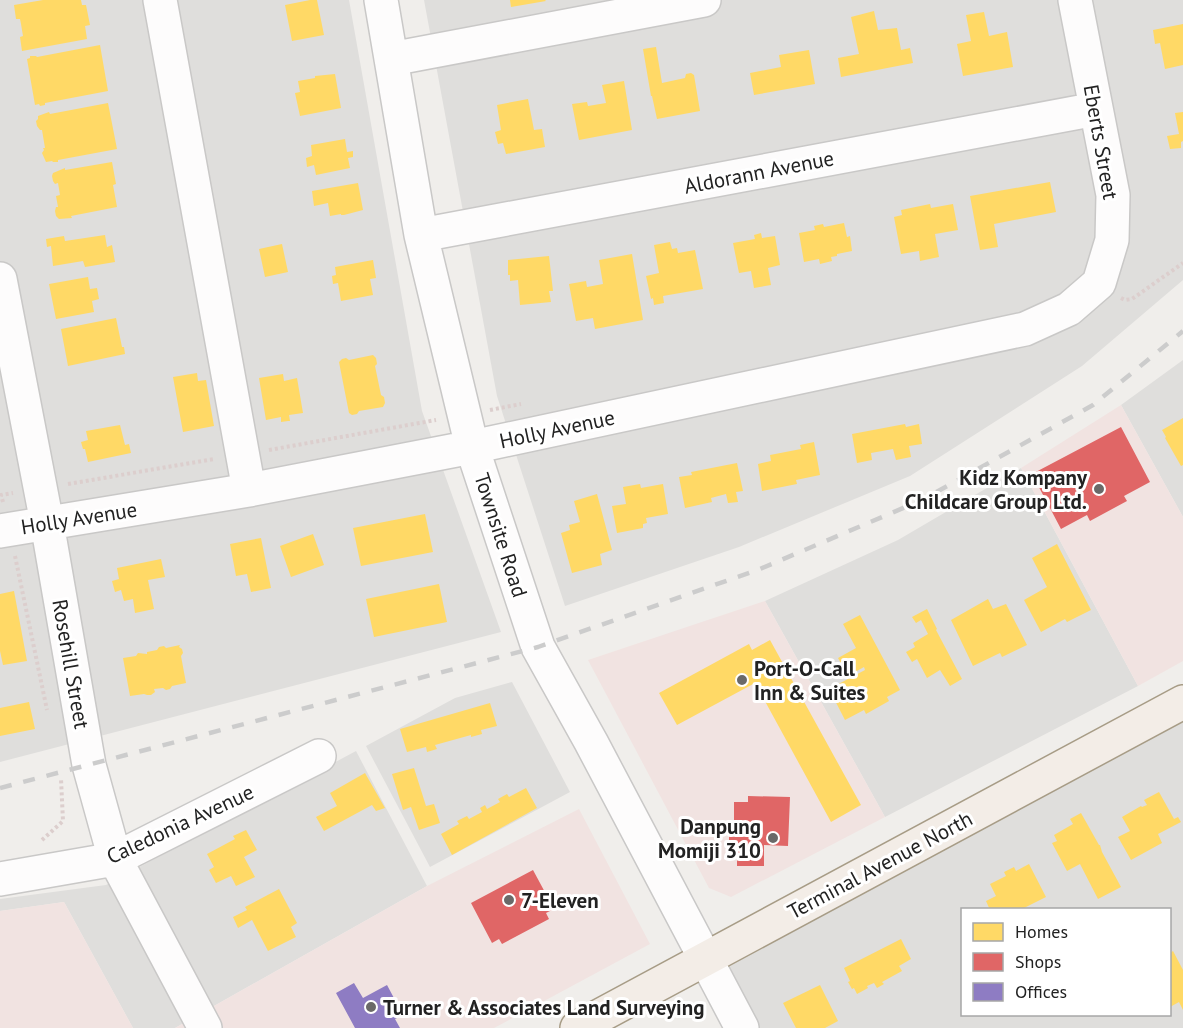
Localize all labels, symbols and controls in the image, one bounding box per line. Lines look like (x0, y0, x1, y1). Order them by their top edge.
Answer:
street label: Eberts Street (1078, 82, 1124, 202)
street label: Aldorann Avenue (682, 144, 836, 200)
street label: Holly Avenue (497, 404, 617, 454)
place label: Kidz Kompany Childcare Group Ltd. (905, 464, 1088, 515)
street label: Townsite Road (468, 469, 534, 601)
marker: Kidz Kompany Childcare Group Ltd. (1092, 482, 1106, 496)
street label: Holly Avenue (19, 496, 139, 540)
street label: Rosehill Street (46, 597, 96, 731)
place label: Port-O-Call Inn & Suites (754, 655, 866, 706)
marker: Port-O-Call Inn & Suites (735, 673, 749, 687)
street label: Caledonia Avenue (102, 778, 258, 870)
street label: Terminal Avenue North (783, 805, 977, 925)
place label: Danpung Momiji 310 (658, 813, 761, 864)
marker: Danpung Momiji 310 (766, 831, 780, 845)
place label: 7-Eleven (521, 887, 599, 914)
marker: 7-Eleven (502, 893, 516, 907)
legend (961, 908, 1171, 1016)
text: Homes (1015, 920, 1068, 943)
text: Shops (1015, 950, 1061, 973)
text: Offices (1015, 980, 1067, 1003)
place label: Turner & Associates Land Surveying (383, 994, 704, 1021)
marker: Turner & Associates Land Surveying (364, 1000, 378, 1014)

